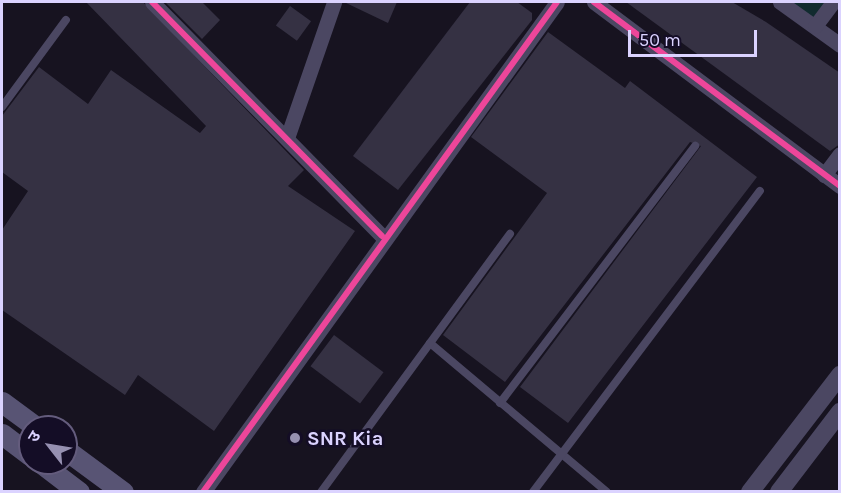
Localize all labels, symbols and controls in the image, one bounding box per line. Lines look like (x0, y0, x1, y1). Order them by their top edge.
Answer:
scale bar (631, 18, 760, 56)
text: 50 m (639, 29, 681, 51)
north arrow (18, 415, 78, 475)
place label: SNR Kia (307, 426, 383, 450)
text: उ (23, 428, 44, 445)
marker: SNR Kia (288, 431, 302, 445)

